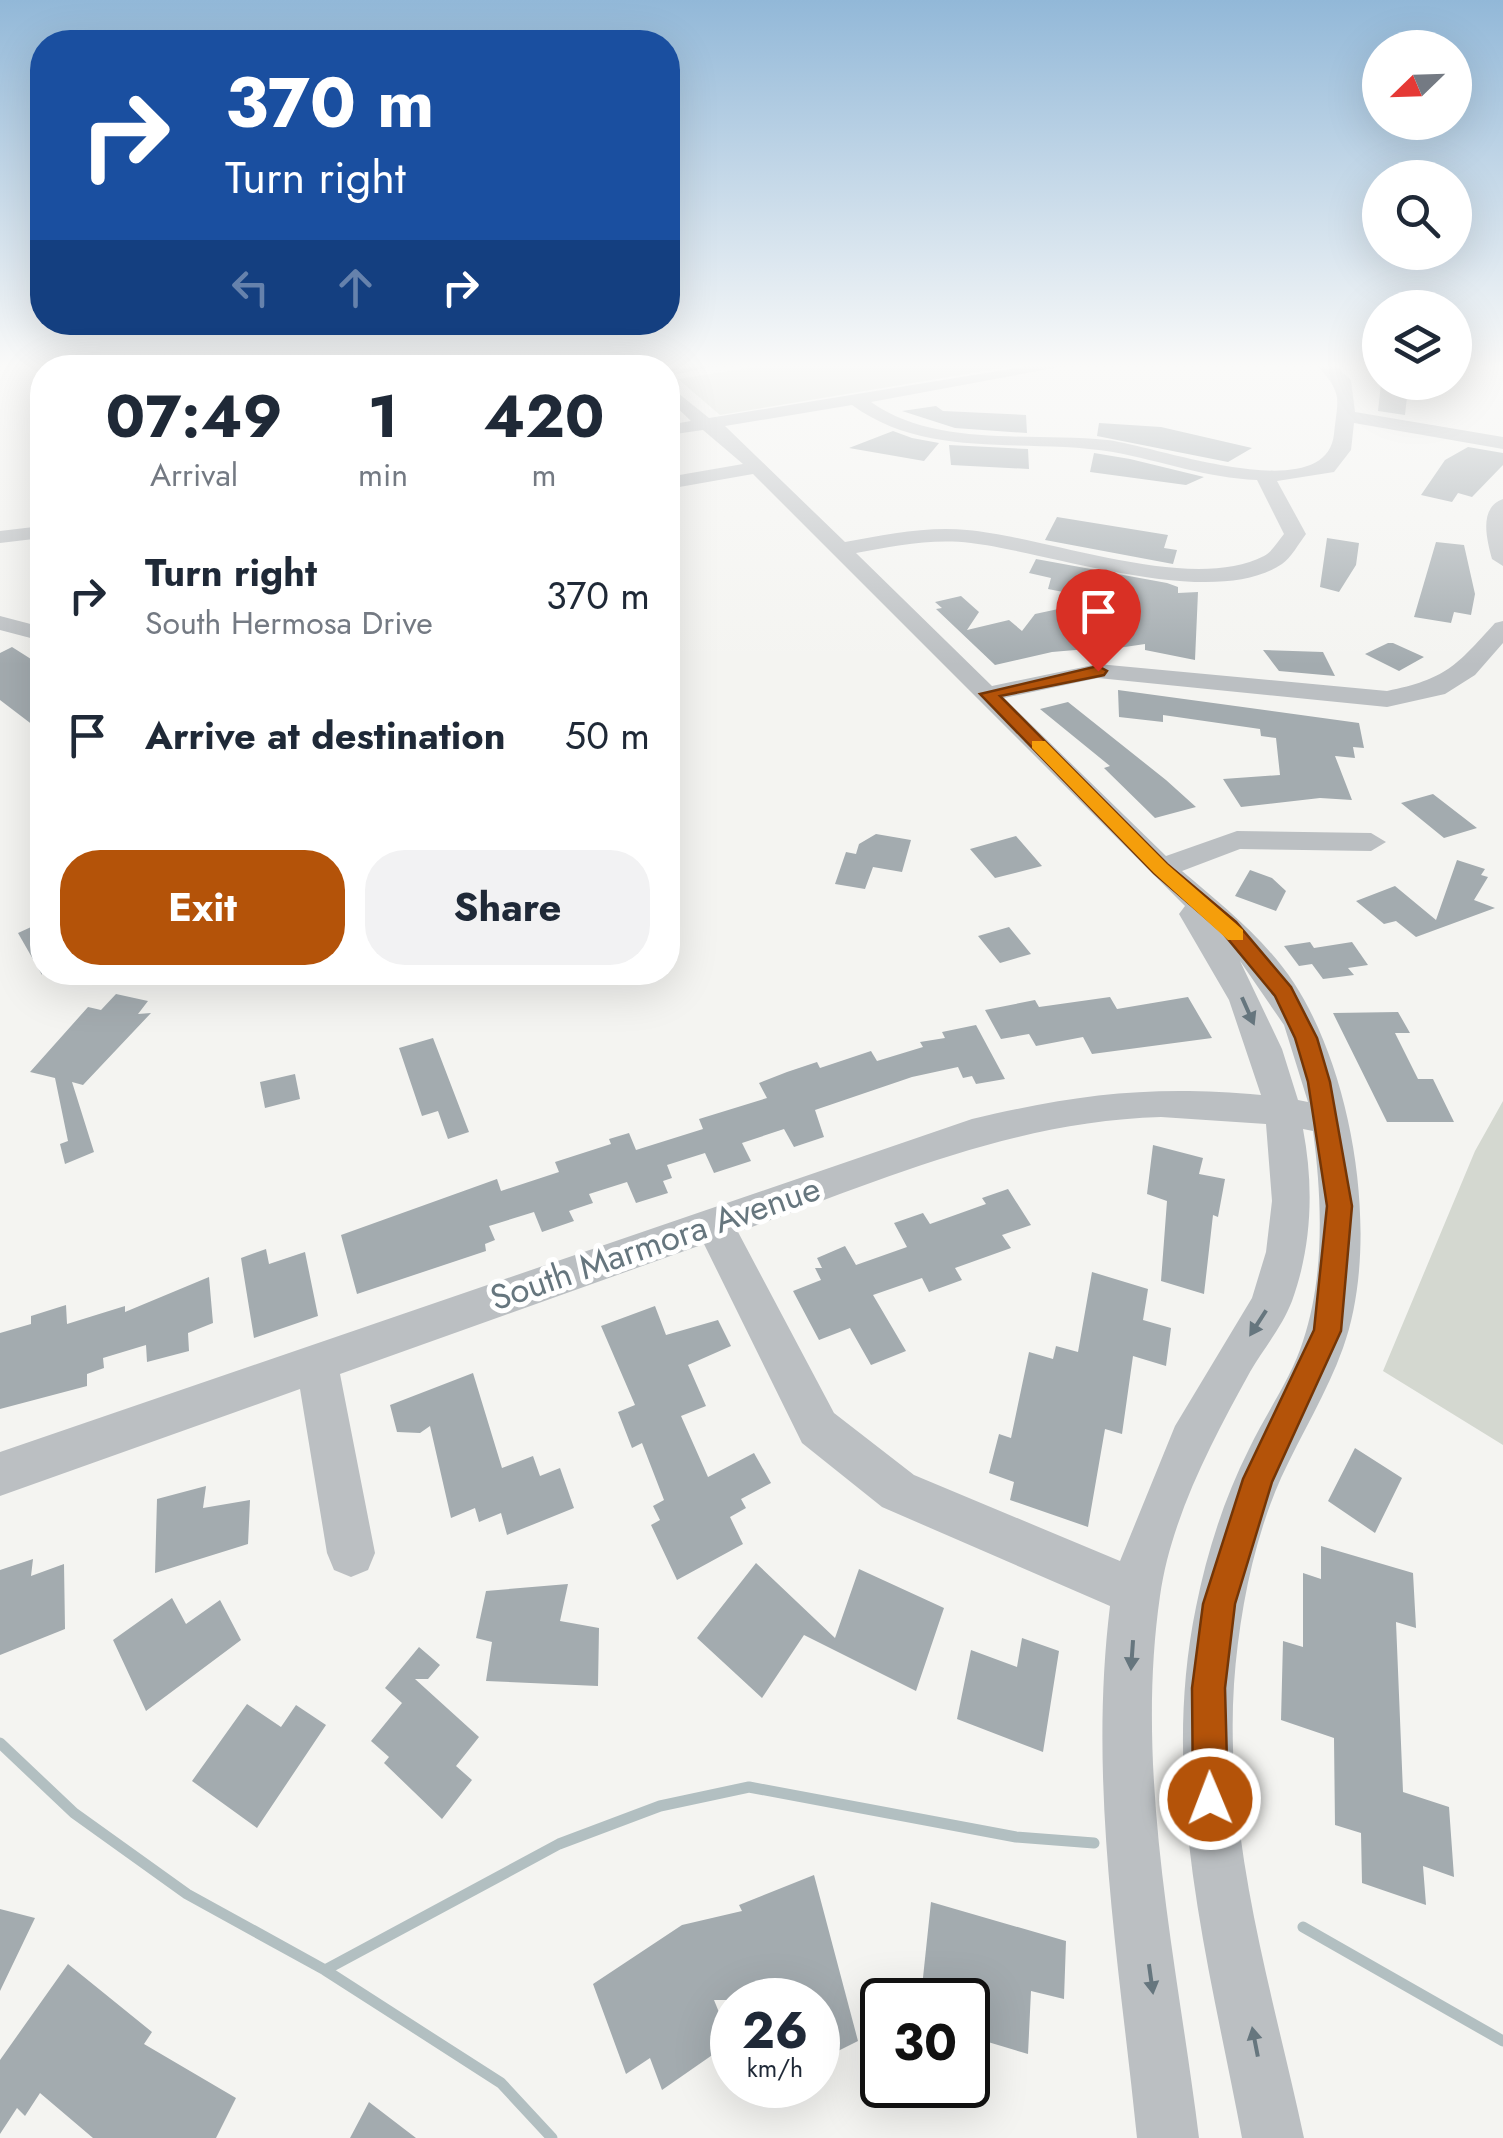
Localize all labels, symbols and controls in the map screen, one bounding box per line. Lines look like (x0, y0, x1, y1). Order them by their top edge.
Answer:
north arrow (1362, 30, 1472, 140)
map controls (1362, 30, 1472, 400)
text: 370 m (225, 52, 434, 153)
icon: right (60, 70, 190, 200)
text: Turn right (225, 145, 406, 210)
button: search (1362, 160, 1472, 270)
icon: left (223, 260, 278, 315)
icon: ahead (328, 260, 383, 315)
icon: right (433, 260, 488, 315)
button: layers (1362, 290, 1472, 400)
text: 07:49 (105, 373, 283, 460)
text: 1 (368, 373, 398, 460)
text: 420 (484, 373, 605, 460)
text: Arrival (150, 452, 238, 498)
text: min (358, 452, 408, 498)
text: m (532, 452, 557, 498)
text: Turn right (145, 545, 317, 600)
icon: right (60, 568, 115, 623)
text: 370 m (546, 568, 650, 623)
pin (1056, 569, 1141, 672)
icon: arrive (1071, 584, 1126, 639)
text: South Hermosa Drive (145, 600, 433, 646)
icon: arrive (60, 708, 115, 763)
text: Arrive at destination (145, 708, 506, 763)
text: 50 m (565, 708, 650, 763)
button: Exit (60, 850, 345, 965)
button: Share (365, 850, 650, 965)
one-way arrow (1240, 996, 1256, 1026)
street label: South Marmora Avenue (483, 1163, 827, 1323)
one-way arrow (1249, 1309, 1268, 1336)
one-way arrow (1124, 1640, 1140, 1672)
position arrow (1158, 1747, 1262, 1851)
one-way arrow (1143, 1963, 1159, 1995)
speed limit sign: 30 (860, 1978, 990, 2108)
text: 26 (742, 1994, 808, 2067)
one-way arrow (1247, 2026, 1262, 2057)
text: km/h (747, 2050, 803, 2086)

